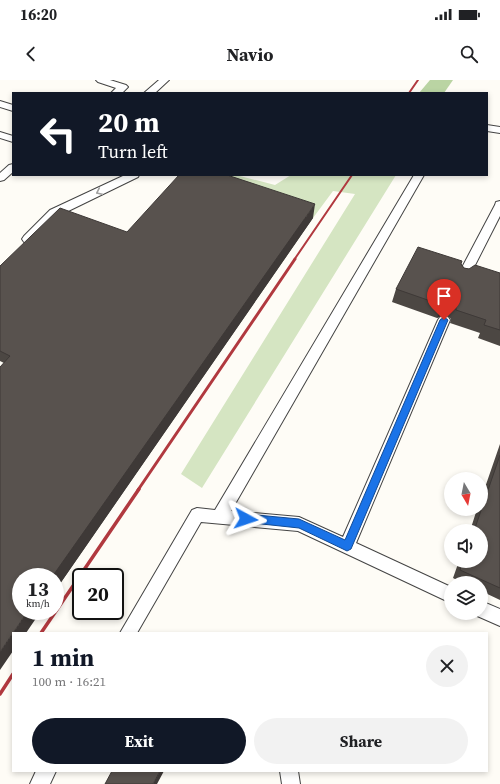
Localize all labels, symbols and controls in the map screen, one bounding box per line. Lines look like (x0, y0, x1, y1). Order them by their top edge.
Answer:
text: 16:20 (20, 4, 57, 25)
text: Navio (227, 42, 273, 67)
icon: back (20, 43, 42, 65)
icon: search (458, 43, 480, 65)
text: 20 m (98, 103, 160, 141)
icon: left (32, 108, 84, 160)
text: Turn left (98, 139, 168, 164)
one-way arrow (95, 187, 103, 195)
pin (427, 279, 461, 320)
icon: arrive (433, 285, 455, 307)
north arrow (444, 472, 488, 516)
map controls (444, 472, 488, 620)
position arrow (225, 498, 267, 540)
button: sound (444, 524, 488, 568)
speed limit sign: 20 (72, 568, 124, 620)
text: 13 (27, 575, 49, 603)
button: layers (444, 576, 488, 620)
text: km/h (26, 597, 50, 610)
text: 1 min (32, 641, 94, 674)
button: close (426, 645, 468, 687)
text: 100 m · 16:21 (32, 673, 106, 690)
button: Exit (32, 718, 246, 764)
button: Share (254, 718, 468, 764)

